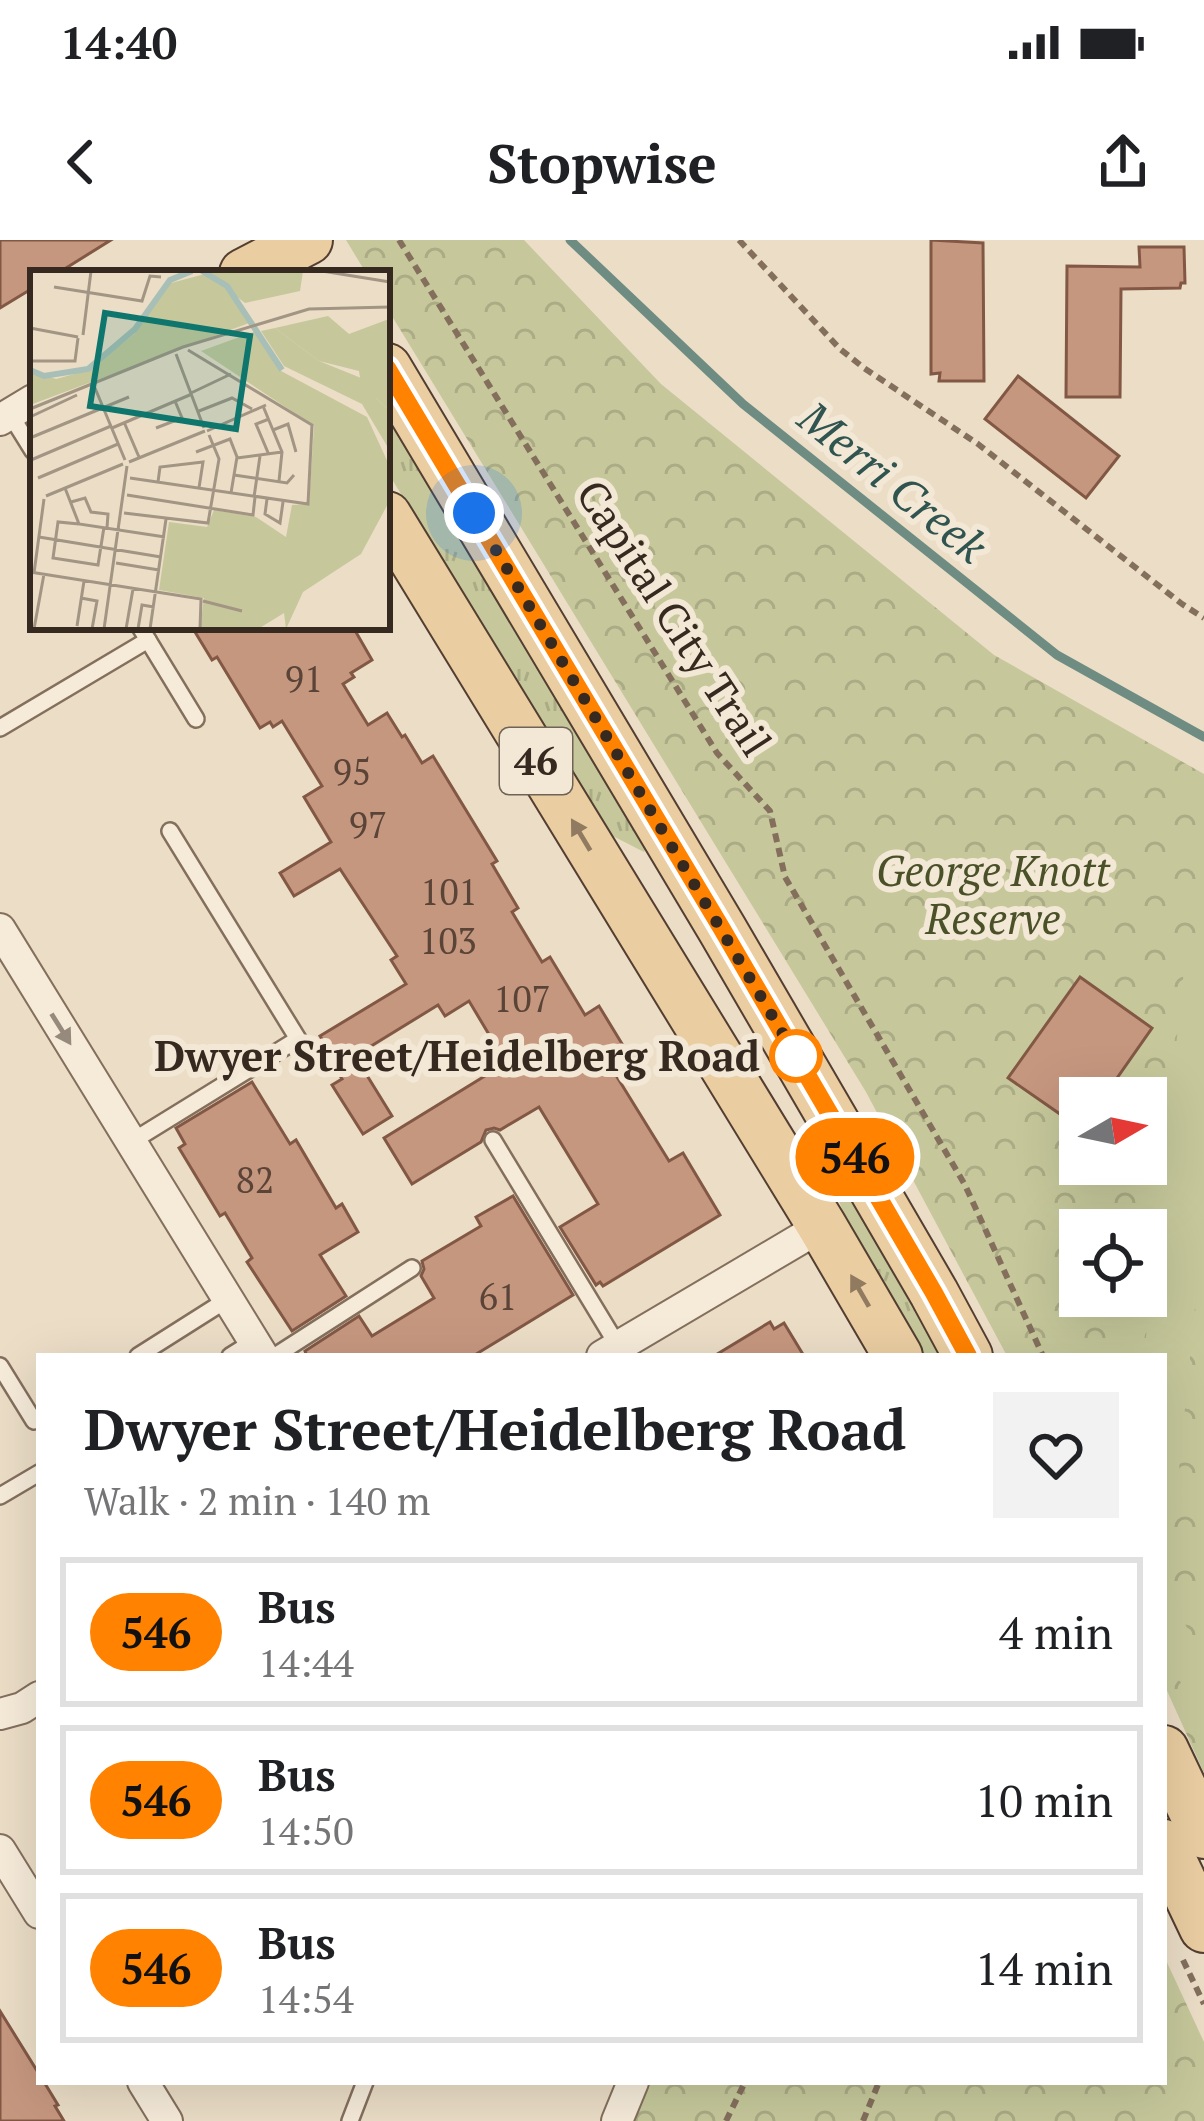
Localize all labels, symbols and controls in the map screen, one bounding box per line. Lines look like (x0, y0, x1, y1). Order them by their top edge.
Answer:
text: 14:40 (60, 12, 177, 72)
text: Stopwise (487, 127, 717, 198)
icon: back (48, 129, 114, 195)
icon: share (1090, 129, 1156, 195)
inset map (30, 270, 390, 630)
water label: Merri Creek (786, 386, 1000, 576)
street label: Capital City Trail (565, 469, 785, 766)
your location (444, 483, 504, 543)
house number: 91 (285, 655, 323, 702)
road number: 46 (500, 728, 572, 794)
house number: 95 (333, 748, 371, 795)
house number: 97 (349, 801, 387, 848)
one-way arrow (571, 818, 592, 852)
park label: George Knott Reserve (876, 842, 1111, 946)
house number: 101 (420, 868, 478, 915)
house number: 103 (419, 917, 477, 964)
house number: 107 (493, 975, 551, 1022)
one-way arrow (50, 1013, 72, 1045)
place label: Dwyer Street/Heidelberg Road (154, 1027, 760, 1083)
marker: Dwyer Street/Heidelberg Road (771, 1031, 821, 1081)
north arrow (1059, 1077, 1167, 1185)
map controls (1059, 1077, 1167, 1317)
line badge: 546 (786, 1118, 924, 1196)
text: 546 (819, 1129, 891, 1185)
house number: 82 (236, 1156, 274, 1203)
button: locate (1059, 1209, 1167, 1317)
house number: 61 (479, 1273, 517, 1320)
one-way arrow (850, 1274, 871, 1308)
text: Dwyer Street/Heidelberg Road (84, 1391, 906, 1466)
button: heart (993, 1392, 1119, 1518)
text: Walk · 2 min · 140 m (84, 1474, 430, 1526)
text: Bus (258, 1576, 336, 1636)
text: 4 min (999, 1602, 1113, 1662)
text: 546 (120, 1604, 192, 1660)
text: 14:44 (258, 1636, 354, 1688)
text: Bus (258, 1744, 336, 1804)
text: 10 min (975, 1770, 1113, 1830)
text: 546 (120, 1772, 192, 1828)
text: 14:50 (258, 1804, 354, 1856)
text: Bus (258, 1912, 336, 1972)
text: 14 min (975, 1938, 1113, 1998)
text: 546 (120, 1940, 192, 1996)
text: 14:54 (258, 1972, 354, 2024)

